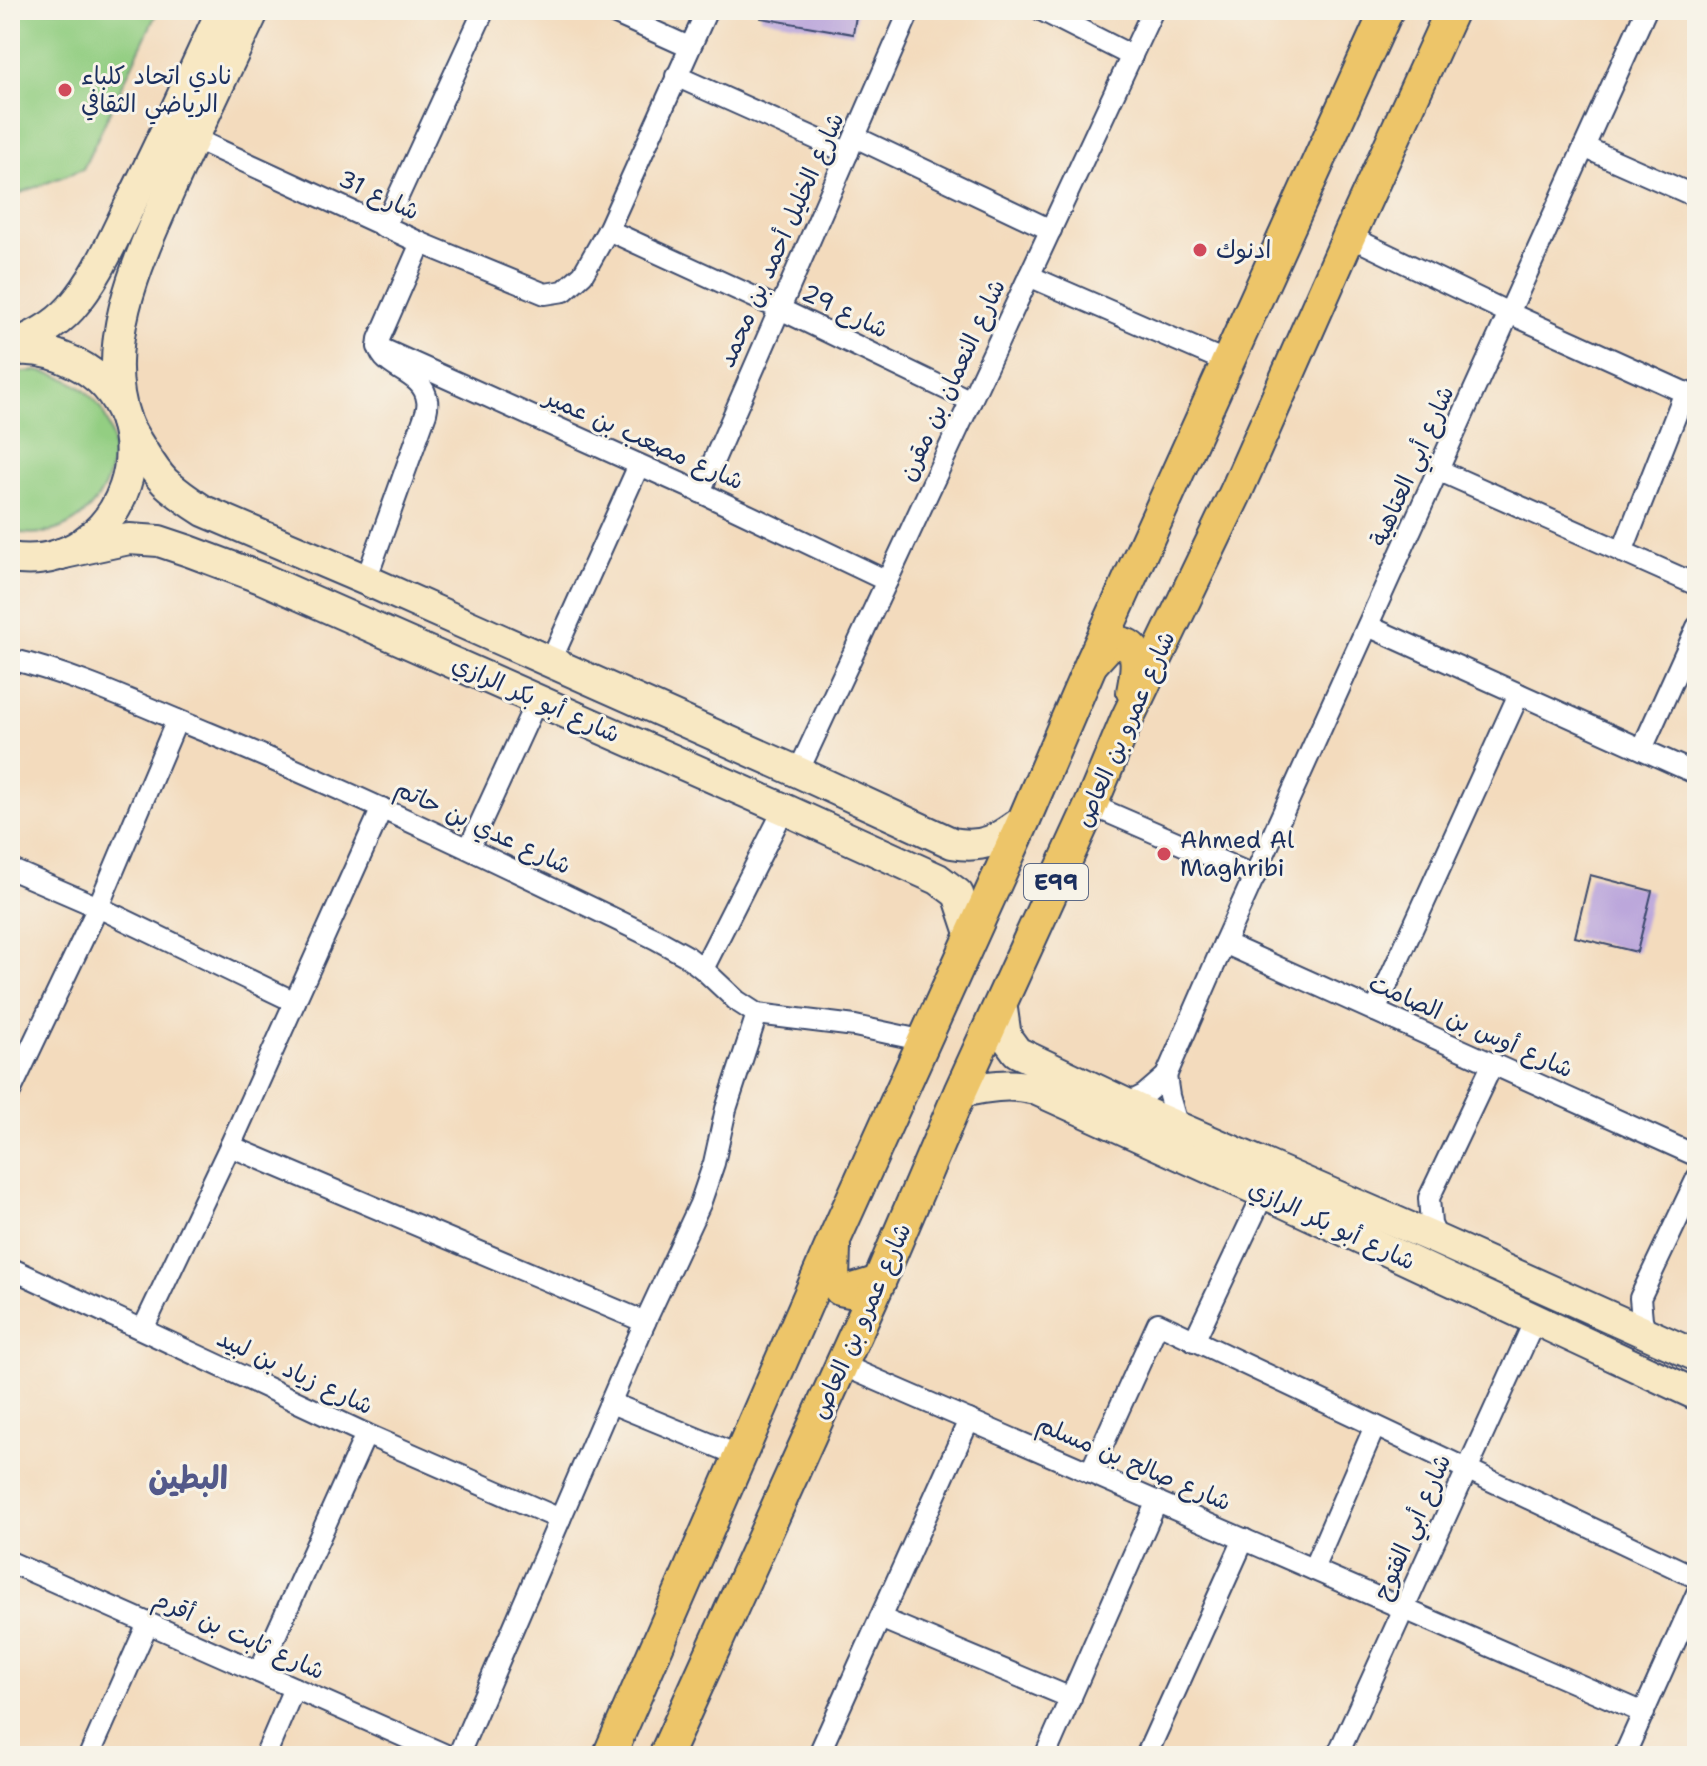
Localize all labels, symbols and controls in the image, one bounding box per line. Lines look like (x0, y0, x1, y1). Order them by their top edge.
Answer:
place label: نادي اتحاد كلباء الرياضي الثقافي (81, 60, 232, 125)
marker: نادي اتحاد كلباء الرياضي الثقافي (56, 81, 74, 99)
street label: شارع الخليل أحمد بن محمد (710, 108, 853, 373)
street label: شارع 31 (333, 162, 425, 229)
place label: ادنوك (1216, 234, 1271, 266)
marker: ادنوك (1191, 241, 1209, 259)
street label: شارع النعمان بن مقرن (891, 274, 1014, 487)
street label: شارع 29 (796, 276, 894, 347)
street label: شارع مصعب بن عمير (537, 380, 749, 498)
street label: شارع أبي العتاهية (1362, 381, 1466, 553)
street label: شارع عمرو بن العاص (1067, 626, 1184, 832)
street label: شارع أبو بكر الرازي (447, 648, 625, 751)
street label: شارع عدي بن حاتم (389, 772, 576, 884)
place label: Ahmed Al Maghribi (1180, 824, 1295, 884)
marker: Ahmed Al Maghribi (1155, 845, 1173, 863)
road number: E99 (1024, 864, 1088, 900)
street label: شارع أوس بن الصامت (1363, 967, 1578, 1086)
street label: شارع أبو بكر الرازي (1243, 1172, 1421, 1279)
street label: شارع عمرو بن العاص (803, 1218, 920, 1424)
street label: شارع زياد بن لبيد (211, 1322, 378, 1423)
street label: شارع صالح بن مسلم (1031, 1408, 1236, 1520)
street label: شارع أبي الفتوح (1366, 1449, 1463, 1607)
district label: البطين (148, 1456, 228, 1499)
street label: شارع ثابت بن أقرم (147, 1583, 330, 1689)

